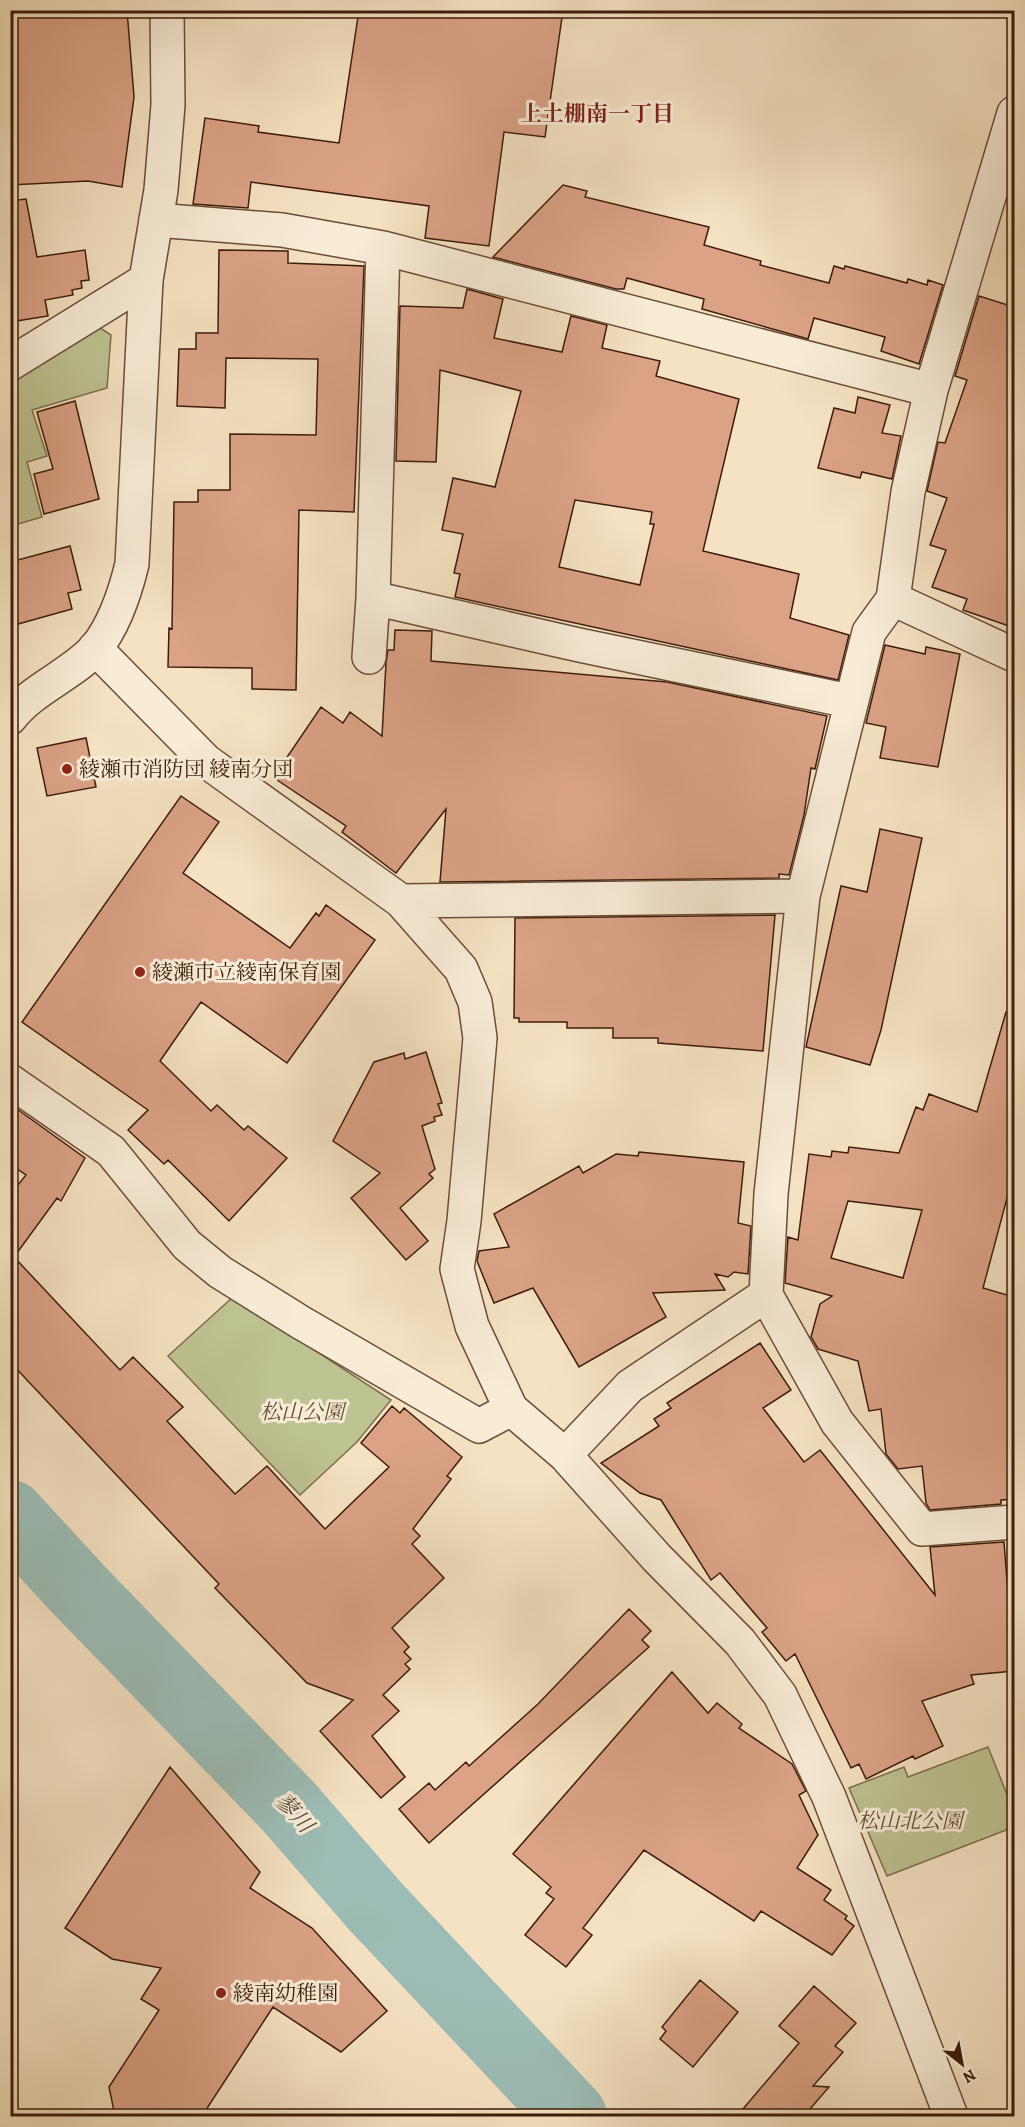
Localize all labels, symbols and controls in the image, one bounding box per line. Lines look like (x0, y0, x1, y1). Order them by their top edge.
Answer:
district label: 上土棚南一丁目 (520, 99, 674, 129)
place label: 綾瀬市消防団 綾南分団 (79, 755, 293, 783)
marker: 綾瀬市消防団 綾南分団 (60, 762, 74, 776)
place label: 綾瀬市立綾南保育園 (152, 958, 341, 986)
marker: 綾瀬市立綾南保育園 (133, 965, 147, 979)
park label: 松山公園 (260, 1398, 347, 1426)
water label: 蓼川 (268, 1787, 321, 1841)
park label: 松山北公園 (858, 1807, 965, 1835)
place label: 綾南幼稚園 (233, 1979, 338, 2007)
marker: 綾南幼稚園 (214, 1986, 228, 2000)
north arrow (932, 2034, 992, 2094)
text: N (958, 2064, 980, 2089)

